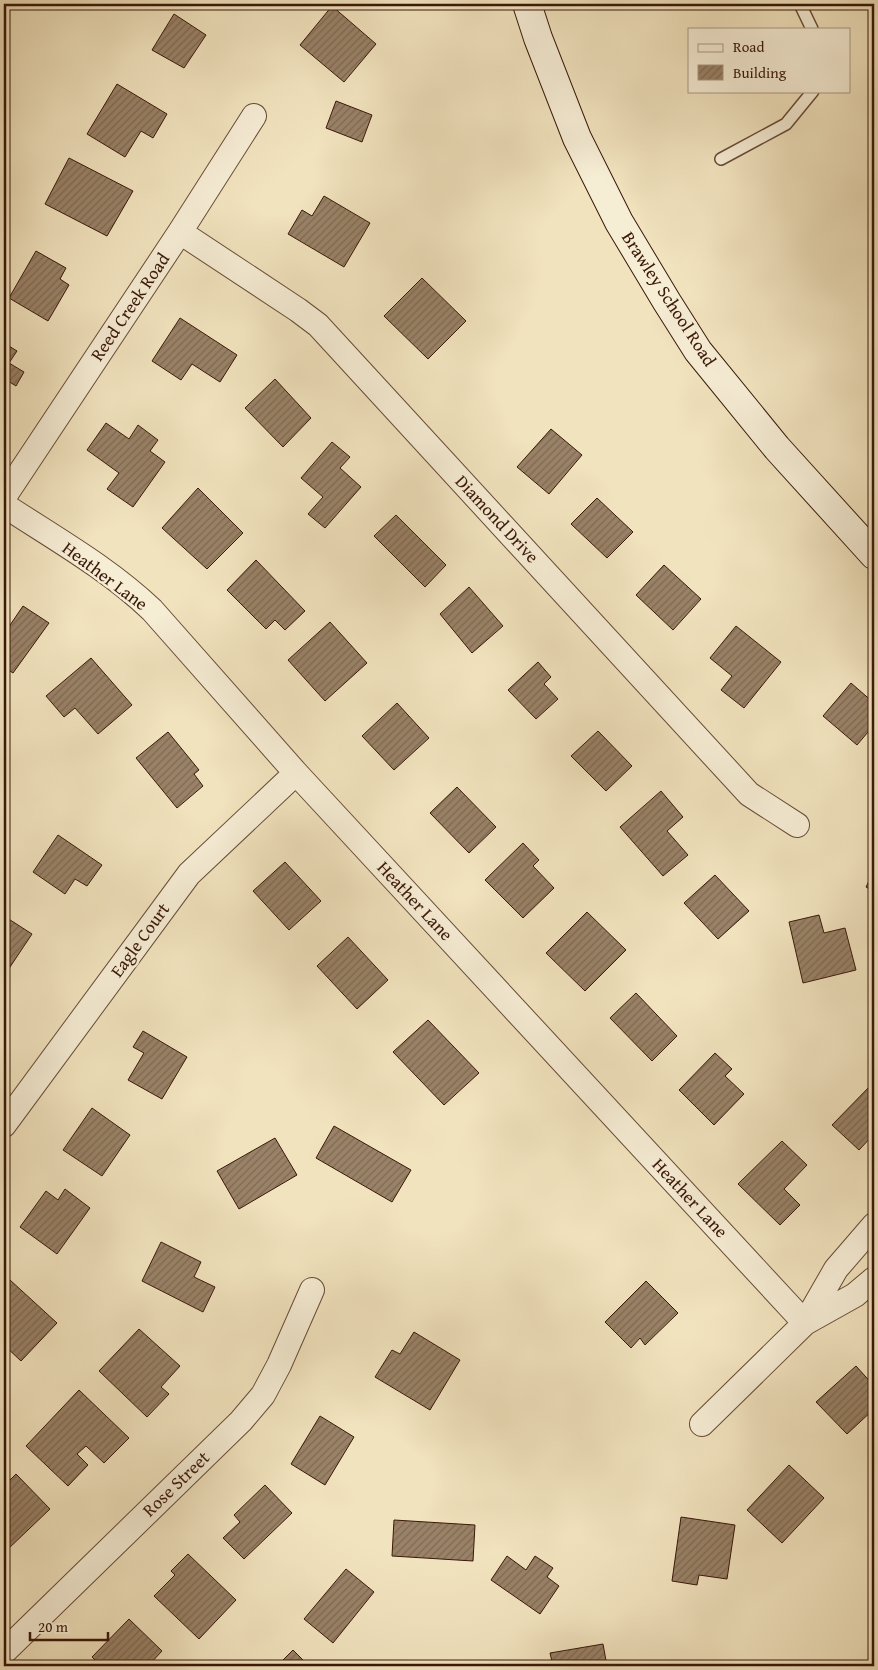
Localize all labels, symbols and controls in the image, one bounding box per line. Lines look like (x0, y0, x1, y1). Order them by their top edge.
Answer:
legend (688, 28, 850, 92)
text: Road (733, 36, 764, 57)
text: Building (733, 62, 787, 83)
street label: Brawley School Road (615, 226, 724, 372)
street label: Reed Creek Road (83, 247, 176, 366)
street label: Diamond Drive (449, 468, 546, 569)
street label: Heather Lane (57, 534, 154, 617)
street label: Heather Lane (371, 855, 460, 947)
street label: Eagle Court (103, 896, 176, 983)
street label: Heather Lane (646, 1152, 735, 1244)
street label: Rose Street (136, 1444, 216, 1523)
scale bar (30, 1610, 108, 1642)
text: 20 m (38, 1616, 69, 1637)

